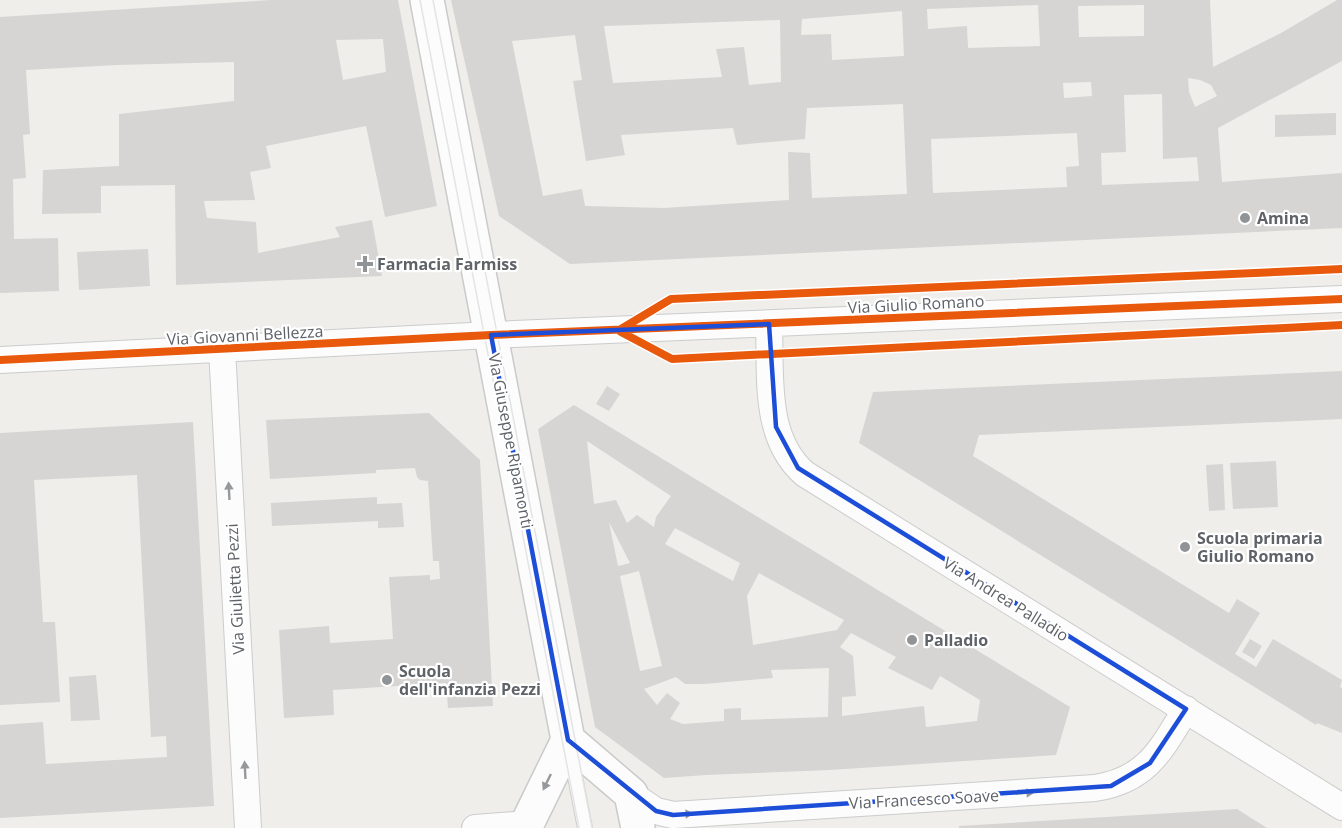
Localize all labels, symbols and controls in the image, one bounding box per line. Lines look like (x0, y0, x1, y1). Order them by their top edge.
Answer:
place label: Amina (1257, 207, 1309, 229)
marker: Amina (1238, 211, 1252, 225)
place label: Farmacia Farmiss (377, 253, 517, 275)
marker: Farmacia Farmiss (358, 257, 372, 271)
street label: Via Giulio Romano (847, 289, 985, 319)
street label: Via Giovanni Bellezza (166, 320, 324, 350)
street label: Via Giuseppe Ripamonti (483, 352, 539, 530)
one-way arrow (225, 482, 234, 501)
street label: Via Giulietta Pezzi (221, 523, 249, 655)
place label: Scuola primaria Giulio Romano (1197, 527, 1323, 567)
marker: Scuola primaria Giulio Romano (1178, 540, 1192, 554)
street label: Via Andrea Palladio (940, 553, 1072, 645)
place label: Palladio (924, 630, 988, 650)
marker: Palladio (905, 633, 919, 647)
place label: Scuola dell'infanzia Pezzi (399, 660, 541, 700)
marker: Scuola dell'infanzia Pezzi (380, 673, 394, 687)
one-way arrow (240, 760, 250, 779)
one-way arrow (543, 774, 552, 791)
street label: Via Francesco Soave (848, 784, 1000, 814)
one-way arrow (1016, 789, 1035, 798)
one-way arrow (674, 809, 693, 819)

